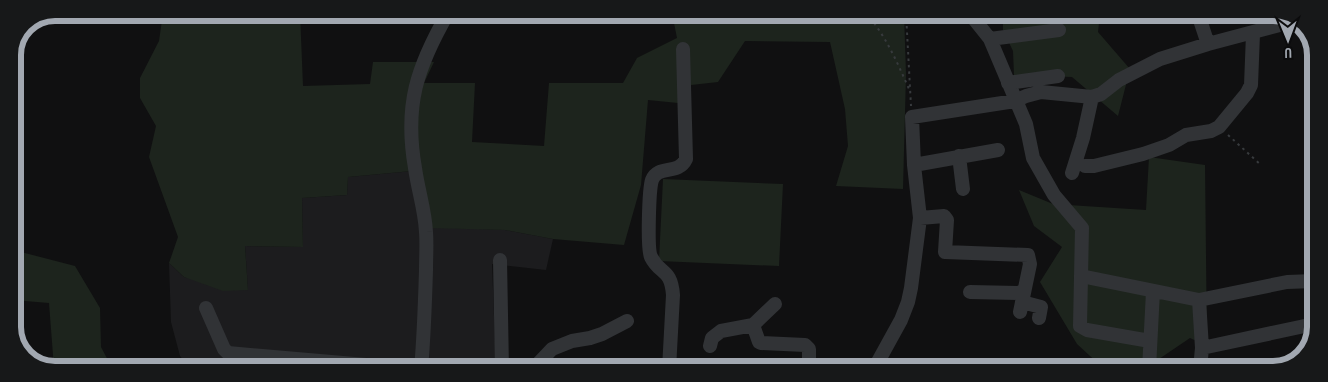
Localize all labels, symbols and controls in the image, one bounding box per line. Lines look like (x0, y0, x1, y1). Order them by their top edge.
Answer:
north arrow (1263, 15, 1313, 65)
text: U (1284, 44, 1292, 62)

